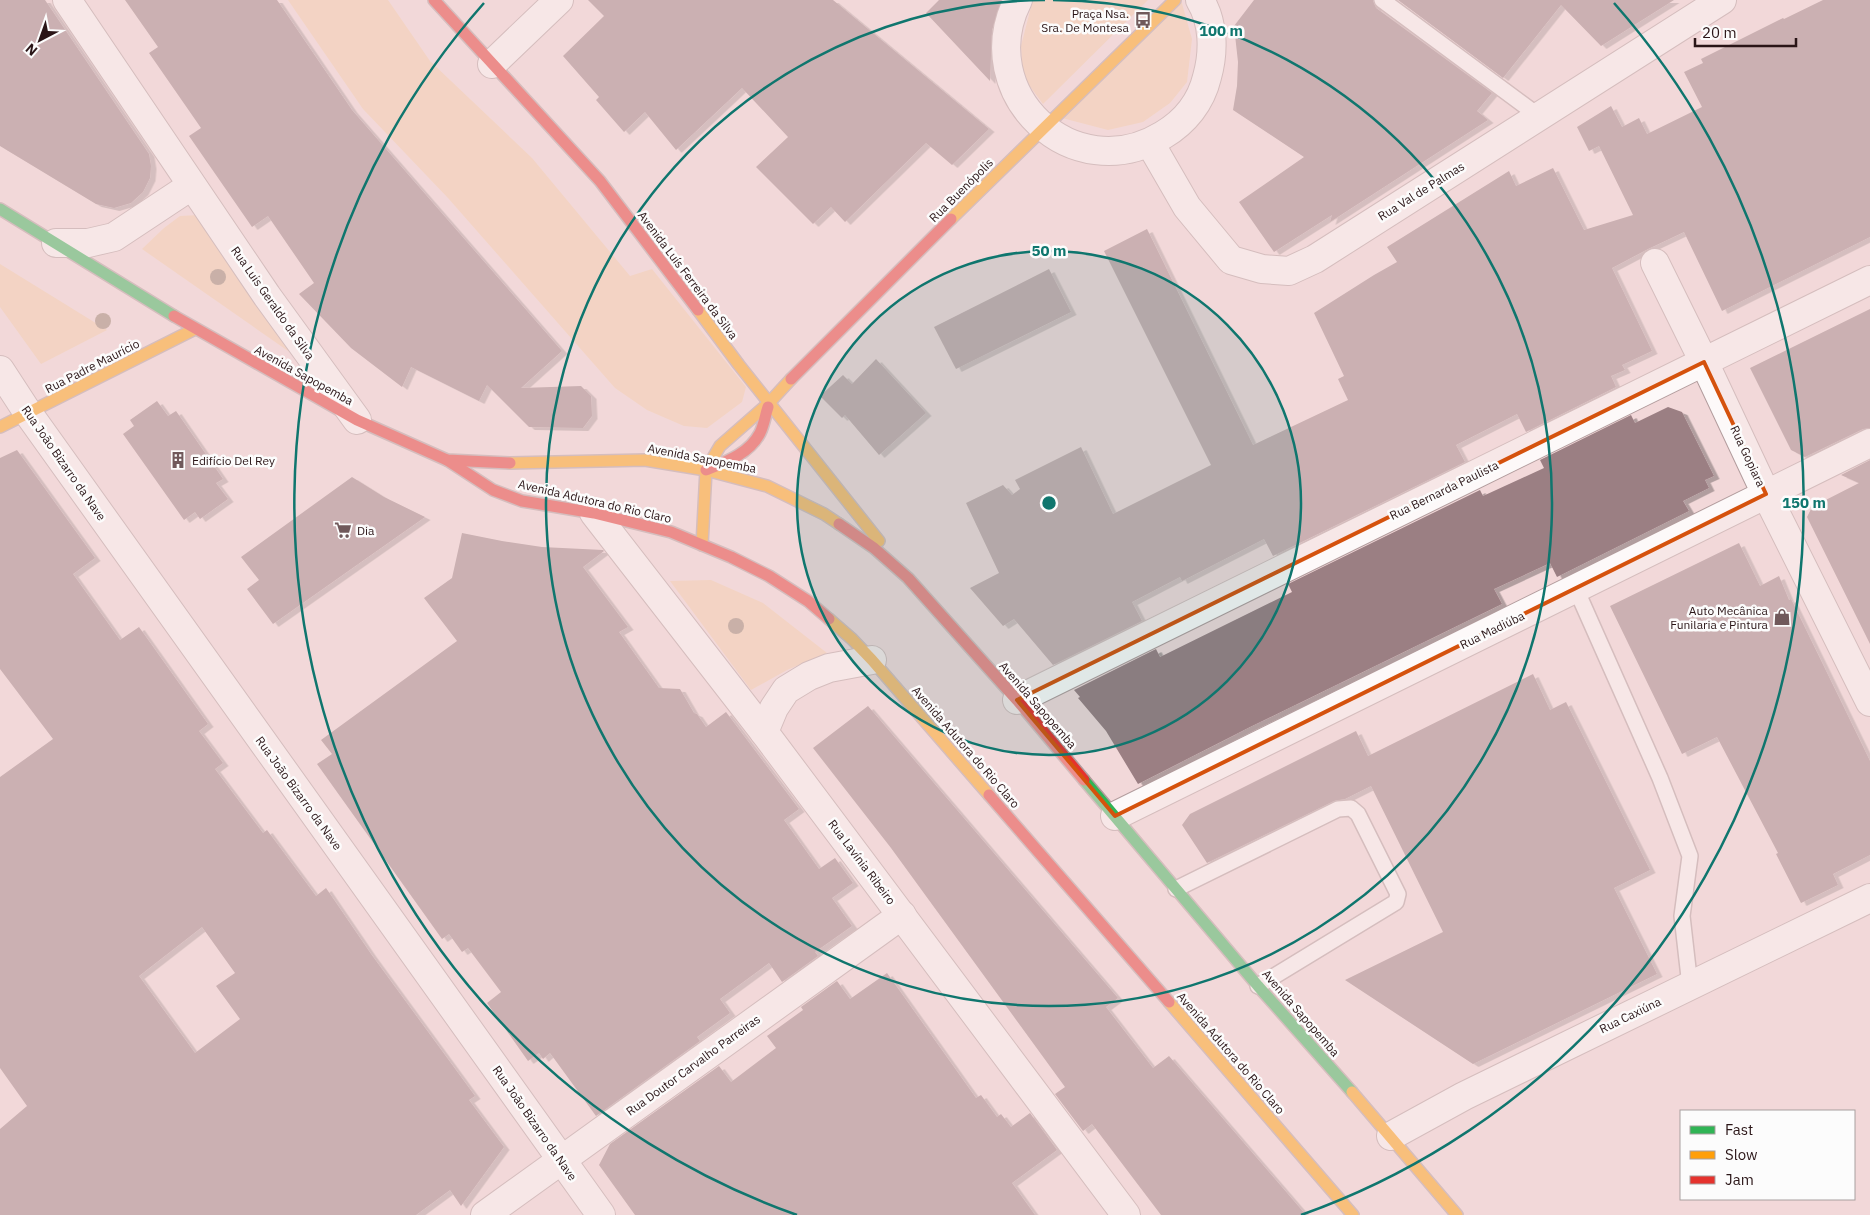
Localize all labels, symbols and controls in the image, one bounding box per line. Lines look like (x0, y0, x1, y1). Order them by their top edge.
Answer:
place label: Praça Nsa. Sra. De Montesa (1041, 6, 1130, 35)
bus stop icon: Praça Nsa. Sra. De Montesa (1133, 10, 1153, 30)
north arrow (15, 15, 65, 65)
scale bar (1695, 15, 1796, 47)
text: 100 m (1199, 21, 1243, 40)
text: 20 m (1702, 23, 1737, 42)
text: N (22, 40, 41, 60)
street label: Rua Buenópolis (926, 155, 996, 225)
street label: Rua Val de Palmas (1375, 158, 1467, 224)
street label: Avenida Luís Ferreira da Silva (635, 208, 741, 343)
text: 50 m (1032, 241, 1066, 260)
street label: Rua Luis Geraldo da Silva (228, 243, 318, 363)
street label: Rua Padre Maurício (42, 336, 142, 396)
street label: Avenida Sapopemba (252, 342, 356, 409)
street label: Rua João Bizarro da Nave (19, 403, 110, 524)
street label: Rua Gopiara (1727, 423, 1769, 490)
street label: Avenida Sapopemba (646, 440, 758, 476)
building icon: Edifício Del Rey (168, 450, 188, 470)
place label: Edifício Del Rey (192, 453, 275, 468)
street label: Rua Bernarda Paulista (1387, 457, 1501, 523)
street label: Avenida Adutora do Rio Claro (517, 476, 673, 526)
text: 150 m (1782, 493, 1826, 512)
centre of rings (1040, 494, 1058, 512)
supermarket icon: Dia (333, 520, 353, 540)
place label: Dia (357, 523, 375, 538)
place label: Auto Mecânica Funilaria e Pintura (1670, 603, 1769, 632)
shop icon: Auto Mecânica Funilaria e Pintura (1772, 607, 1792, 627)
street label: Rua Madiúba (1457, 608, 1527, 652)
street label: Avenida Sapopemba (996, 658, 1080, 752)
street label: Avenida Adutora do Rio Claro (909, 683, 1023, 811)
street label: Rua João Bizarro da Nave (253, 733, 346, 853)
street label: Rua Lavínia Ribeiro (825, 817, 899, 908)
street label: Avenida Sapopemba (1259, 966, 1343, 1060)
street label: Avenida Adutora do Rio Claro (1174, 989, 1288, 1117)
street label: Rua Caxiúna (1597, 993, 1664, 1036)
street label: Rua Doutor Carvalho Parreiras (623, 1011, 763, 1119)
street label: Rua João Bizarro da Nave (490, 1063, 581, 1184)
legend (1680, 1110, 1855, 1200)
text: Fast (1725, 1120, 1753, 1139)
text: Slow (1725, 1145, 1758, 1164)
text: Jam (1725, 1170, 1754, 1189)

